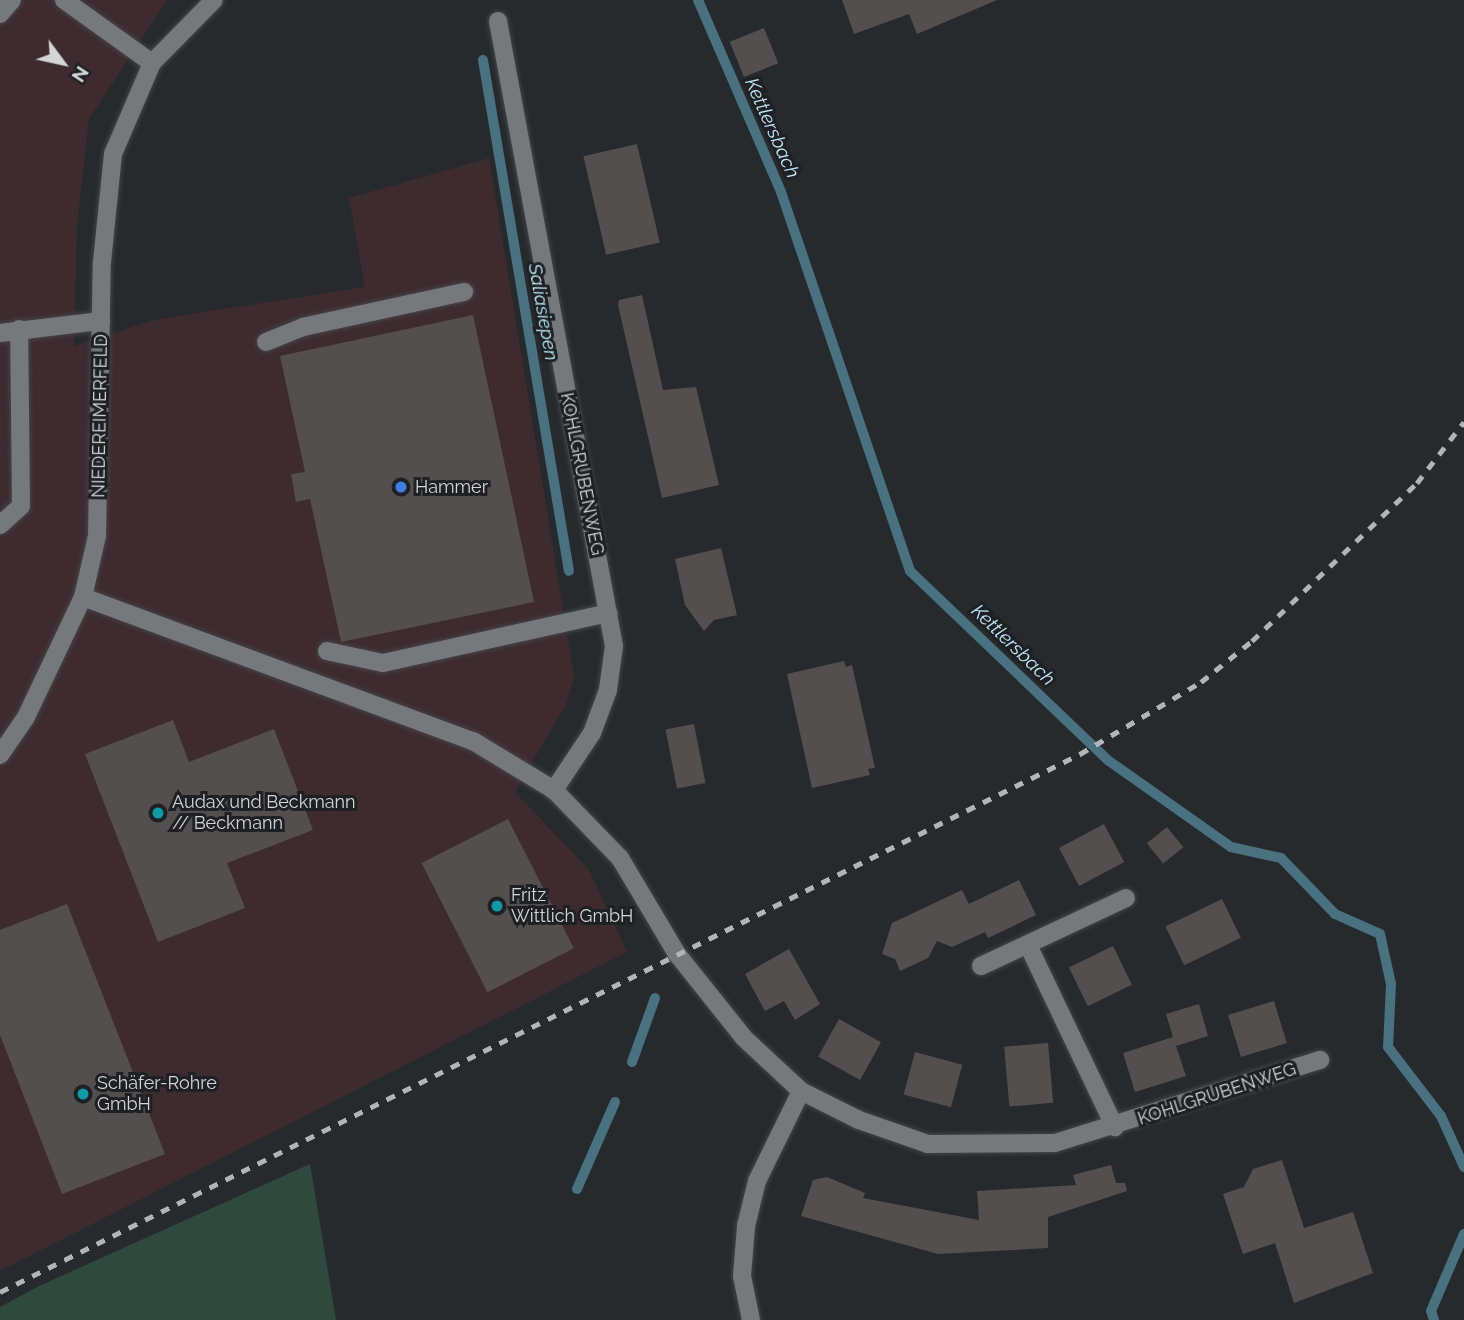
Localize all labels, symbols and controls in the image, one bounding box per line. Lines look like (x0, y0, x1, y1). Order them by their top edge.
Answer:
north arrow (28, 28, 98, 98)
text: N (67, 62, 94, 87)
water label: Kettlersbach (740, 74, 804, 182)
water label: Saliasiepen (523, 262, 563, 362)
street label: NIEDEREIMERFELD (88, 334, 112, 498)
street label: KOHLGRUBENWEG (556, 391, 608, 557)
place label: Hammer (415, 476, 488, 498)
marker: Hammer (393, 479, 409, 495)
water label: Kettlersbach (967, 600, 1059, 690)
place label: Audax und Beckmann // Beckmann (172, 792, 356, 834)
marker: Audax und Beckmann // Beckmann (150, 805, 166, 821)
place label: Fritz Wittlich GmbH (511, 885, 633, 928)
marker: Fritz Wittlich GmbH (489, 898, 505, 914)
street label: KOHLGRUBENWEG (1135, 1058, 1299, 1130)
place label: Schäfer-Rohre GmbH (97, 1073, 217, 1116)
marker: Schäfer-Rohre GmbH (75, 1086, 91, 1102)

